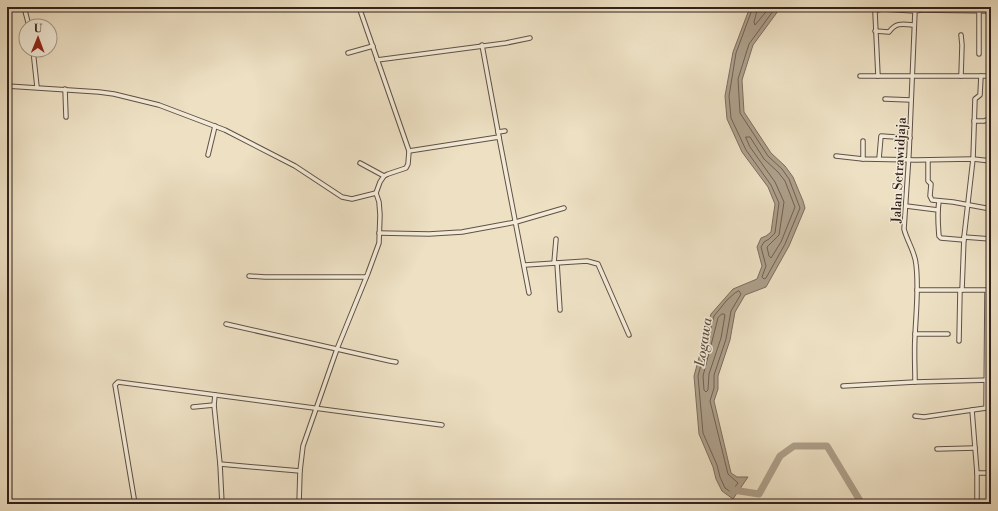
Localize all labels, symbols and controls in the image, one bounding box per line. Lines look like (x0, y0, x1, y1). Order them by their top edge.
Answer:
north arrow (18, 18, 58, 58)
text: U (34, 22, 43, 36)
street label: Jalan Setrawidjaja (888, 116, 910, 224)
water label: Logawa (691, 316, 717, 369)

